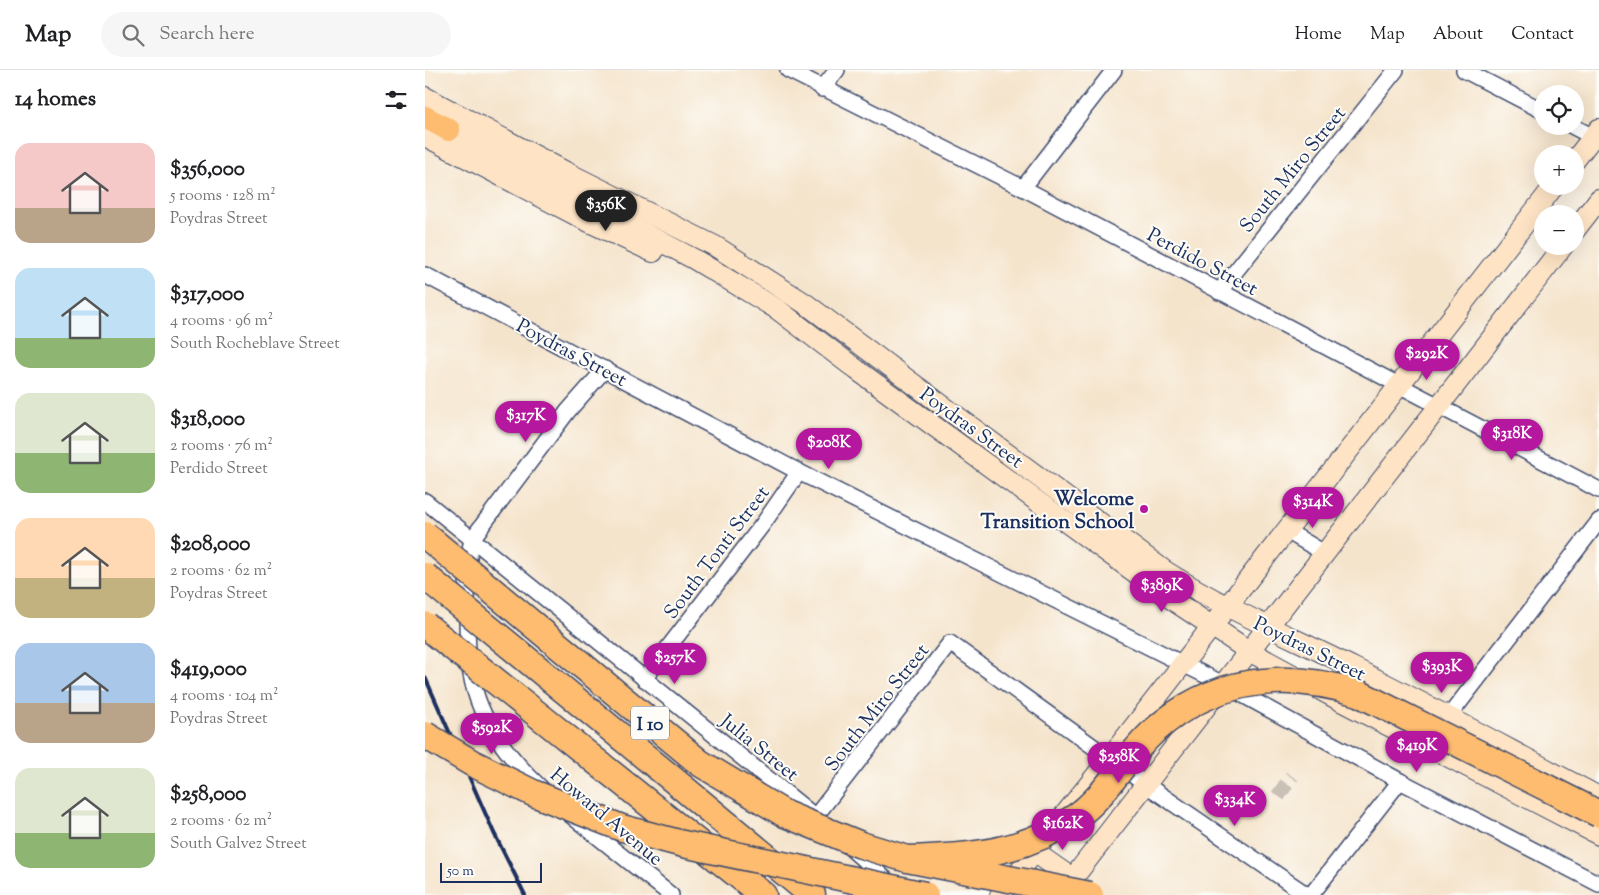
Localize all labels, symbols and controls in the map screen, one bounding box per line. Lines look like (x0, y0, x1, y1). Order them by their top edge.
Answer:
search box (101, 12, 451, 57)
text: Map (25, 18, 71, 52)
icon: search (119, 21, 147, 49)
text: Search here (159, 21, 255, 48)
text: Home (1295, 22, 1342, 48)
text: Map (1370, 22, 1405, 48)
text: About (1433, 22, 1483, 48)
text: Contact (1511, 22, 1574, 48)
text: 14 homes (15, 85, 96, 115)
map controls (1534, 85, 1584, 255)
button: locate (1534, 85, 1584, 135)
icon: filters (382, 86, 410, 114)
street label: South Miro Street (1234, 101, 1354, 240)
button: + (1534, 145, 1584, 195)
text: $356,000 (170, 155, 245, 185)
icon: home (55, 163, 115, 223)
text: 5 rooms · 128 m² (170, 185, 276, 208)
pin: $356K (571, 190, 641, 232)
text: $356K (586, 194, 626, 217)
button: − (1534, 205, 1584, 255)
text: Poydras Street (170, 208, 268, 231)
street label: Perdido Street (1141, 222, 1263, 305)
text: $317,000 (170, 280, 244, 310)
icon: home (55, 288, 115, 348)
text: 4 rooms · 96 m² (170, 310, 273, 333)
street label: Poydras Street (510, 313, 632, 396)
text: South Rocheblave Street (170, 333, 340, 356)
pin: $292K (1392, 338, 1462, 381)
text: $292K (1406, 343, 1448, 366)
street label: Poydras Street (913, 381, 1029, 477)
pin: $317K (491, 400, 561, 443)
text: $318,000 (170, 405, 245, 435)
text: $317K (506, 405, 546, 428)
icon: home (55, 413, 115, 473)
pin: $318K (1477, 418, 1547, 461)
text: $318K (1492, 423, 1532, 446)
pin: $208K (794, 428, 864, 470)
text: $208K (807, 432, 851, 455)
text: 2 rooms · 76 m² (170, 435, 273, 458)
text: Perdido Street (170, 458, 268, 481)
street label: South Tonti Street (658, 481, 778, 626)
place label: Welcome Transition School (981, 486, 1134, 538)
pin: $314K (1278, 486, 1348, 529)
text: $314K (1293, 491, 1333, 514)
marker: Welcome Transition School (1138, 503, 1150, 515)
text: $208,000 (170, 530, 250, 560)
icon: home (55, 538, 115, 598)
text: 2 rooms · 62 m² (170, 560, 272, 583)
pin: $389K (1127, 570, 1197, 613)
text: $389K (1141, 575, 1183, 598)
text: Poydras Street (170, 583, 268, 606)
street label: Poydras Street (1248, 610, 1370, 690)
street label: South Miro Street (819, 638, 937, 779)
pin: $257K (640, 642, 710, 685)
text: $257K (654, 647, 696, 670)
pin: $393K (1407, 652, 1477, 694)
text: $419,000 (170, 655, 247, 685)
text: $393K (1422, 656, 1462, 679)
icon: home (55, 663, 115, 723)
text: 4 rooms · 104 m² (170, 685, 278, 708)
road number: I 10 (631, 706, 669, 740)
text: Poydras Street (170, 708, 268, 731)
street label: Julia Street (712, 708, 804, 790)
pin: $592K (457, 712, 527, 755)
text: $592K (472, 717, 512, 740)
pin: $419K (1382, 730, 1452, 773)
text: $419K (1396, 735, 1438, 758)
pin: $258K (1084, 742, 1154, 784)
text: $258K (1098, 746, 1140, 769)
street label: Howard Avenue (542, 762, 668, 874)
text: $258,000 (170, 780, 246, 810)
pin: $334K (1200, 784, 1270, 827)
icon: home (55, 788, 115, 848)
text: $334K (1214, 789, 1256, 812)
pin: $162K (1028, 808, 1098, 851)
text: 2 rooms · 62 m² (170, 810, 272, 833)
text: $162K (1043, 813, 1083, 836)
text: South Galvez Street (170, 833, 307, 856)
scale bar (440, 860, 543, 883)
text: 50 m (447, 862, 474, 882)

